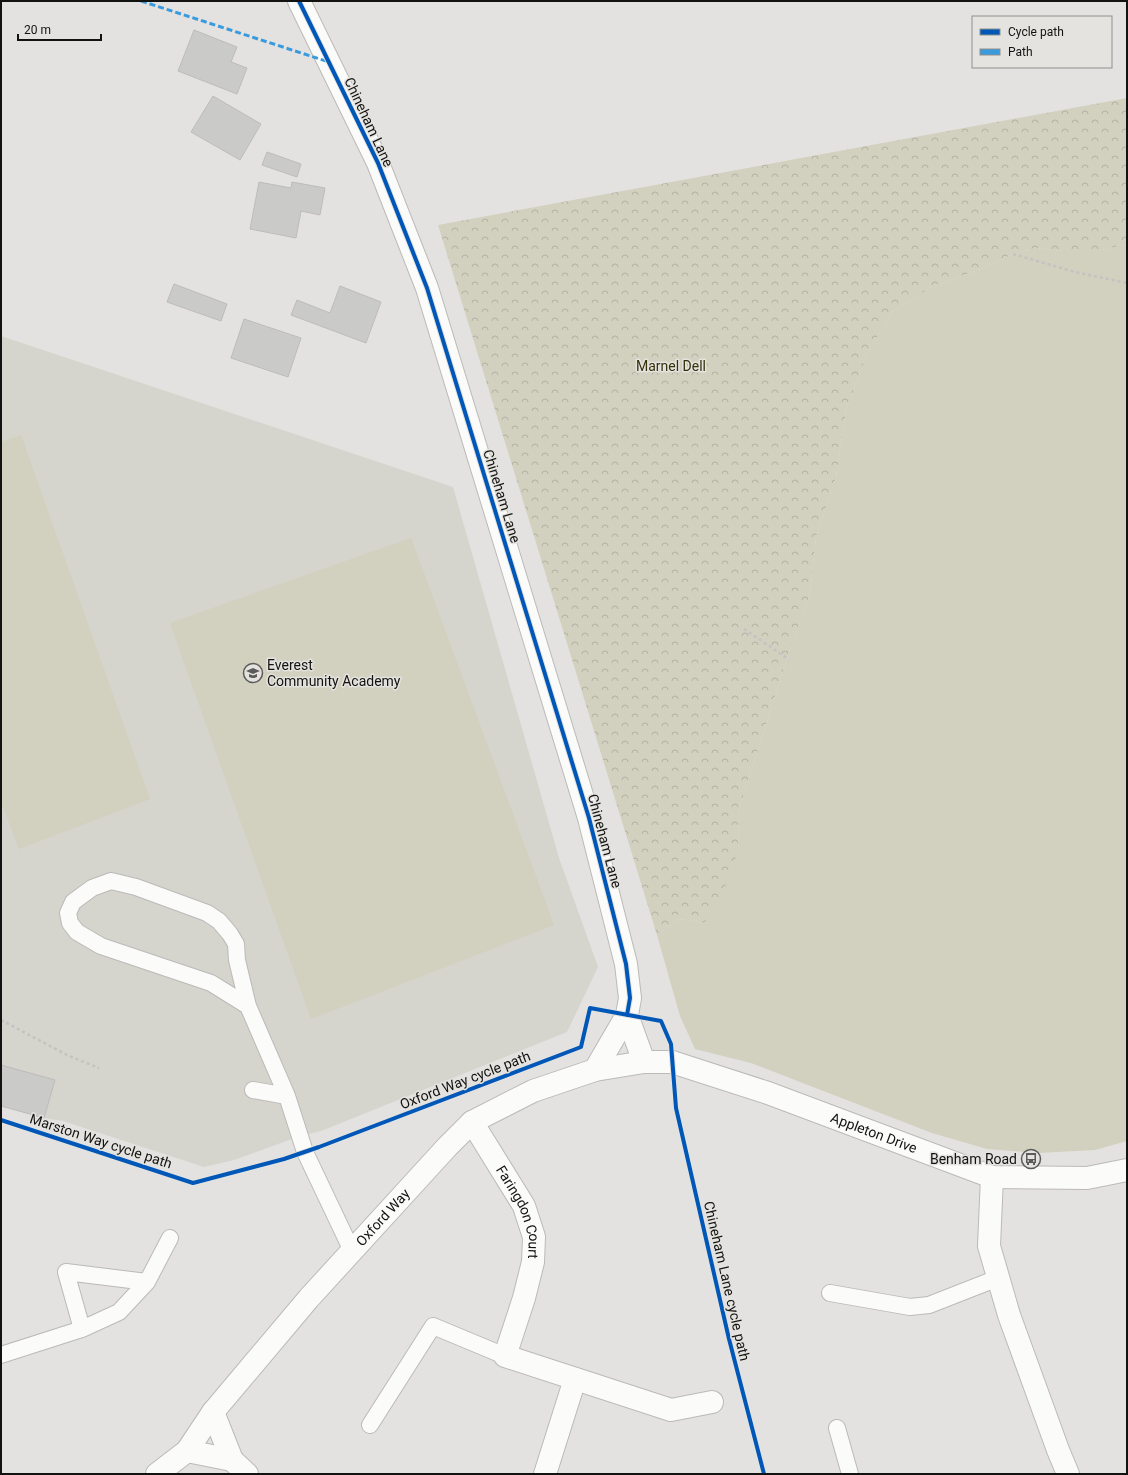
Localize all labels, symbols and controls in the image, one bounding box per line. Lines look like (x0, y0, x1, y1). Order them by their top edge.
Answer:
scale bar (18, 16, 101, 42)
legend (972, 16, 1112, 68)
text: 20 m (24, 23, 51, 37)
text: Cycle path (1008, 25, 1064, 39)
text: Path (1008, 45, 1033, 59)
street label: Chineham Lane (341, 75, 397, 169)
park label: Marnel Dell (636, 358, 706, 374)
street label: Chineham Lane (480, 447, 524, 545)
place label: Everest Community Academy (267, 657, 401, 689)
school or university icon: Everest Community Academy (242, 662, 264, 684)
street label: Chineham Lane (585, 792, 625, 890)
street label: Oxford Way cycle path (397, 1048, 533, 1112)
street label: Appleton Drive (829, 1109, 919, 1156)
street label: Marston Way cycle path (28, 1110, 174, 1172)
bus stop icon: Benham Road (1020, 1148, 1042, 1170)
place label: Benham Road (930, 1151, 1017, 1167)
street label: Faringdon Court (493, 1163, 542, 1260)
street label: Oxford Way (353, 1185, 413, 1249)
street label: Chineham Lane cycle path (701, 1200, 753, 1362)

